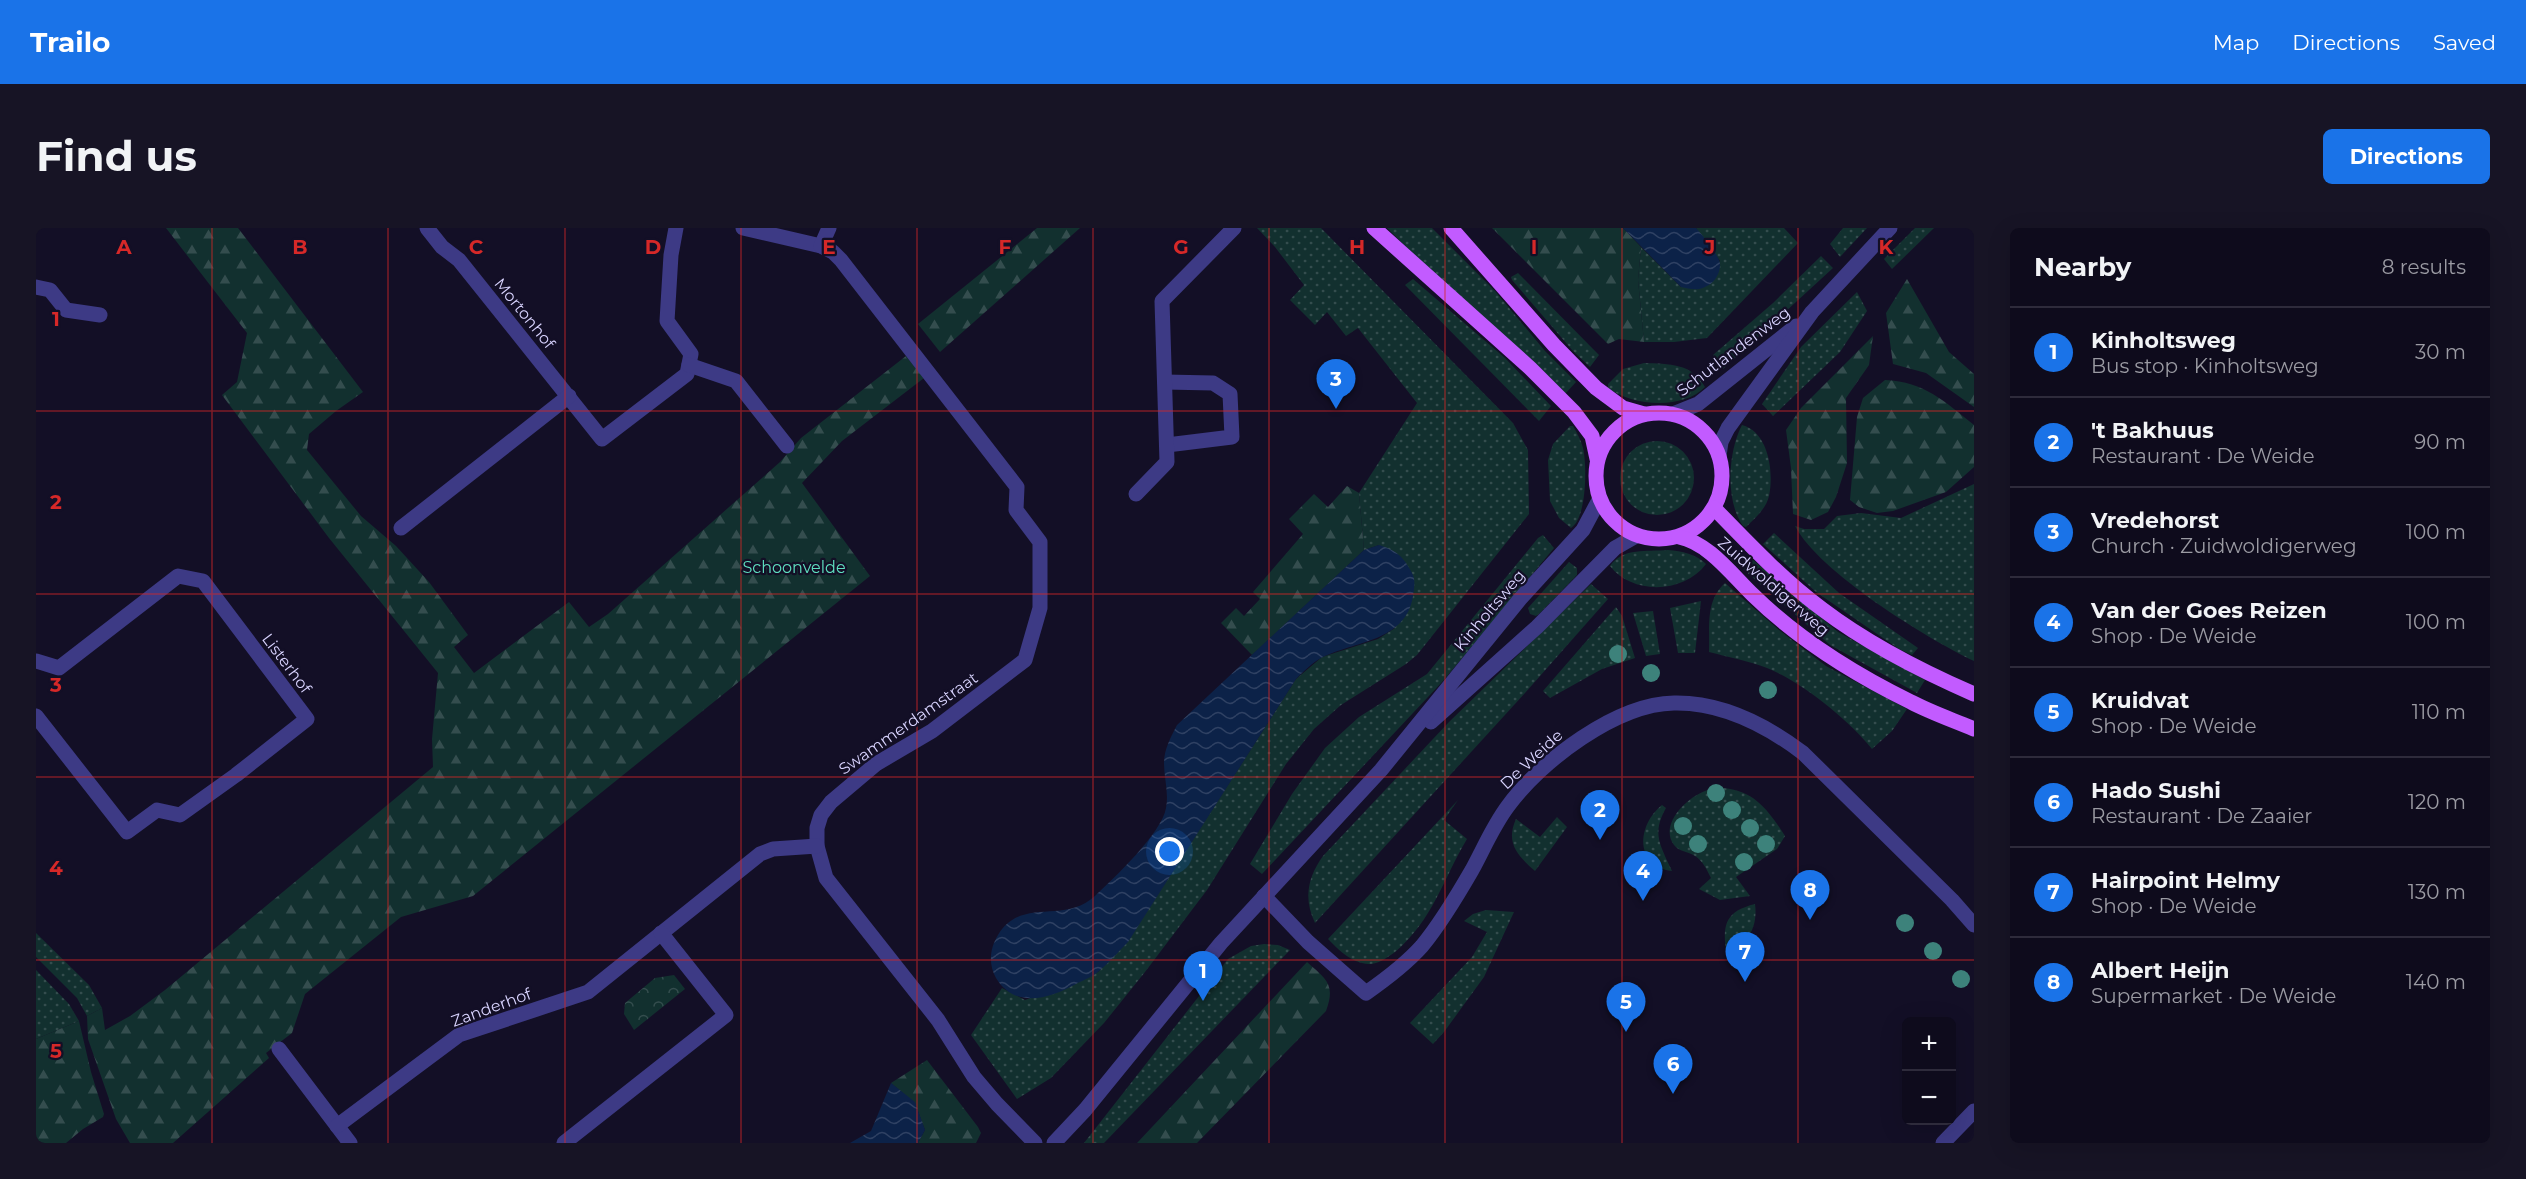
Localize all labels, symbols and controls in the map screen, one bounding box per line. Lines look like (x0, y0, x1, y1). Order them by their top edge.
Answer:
text: Trailo (30, 25, 110, 59)
text: Map (2213, 30, 2259, 55)
text: Directions (2292, 30, 2400, 55)
text: Saved (2433, 30, 2496, 55)
button: Directions (2323, 129, 2490, 184)
text: Find us (36, 130, 197, 182)
text: A (115, 235, 132, 259)
text: B (292, 235, 308, 259)
text: C (469, 235, 484, 259)
text: D (645, 235, 661, 259)
text: E (822, 235, 836, 259)
text: F (999, 235, 1012, 259)
text: G (1173, 235, 1189, 259)
text: H (1349, 235, 1365, 259)
text: I (1531, 235, 1537, 259)
text: J (1704, 235, 1715, 259)
text: K (1879, 235, 1895, 259)
text: Nearby (2034, 251, 2131, 283)
text: 8 results (2382, 255, 2466, 279)
street label: Mortonhof (490, 274, 559, 353)
street label: Schutlandenweg (1673, 303, 1794, 400)
text: 1 (52, 307, 60, 331)
text: Kinholtsweg (2091, 327, 2236, 354)
text: 1 (2050, 340, 2057, 364)
text: 30 m (2415, 340, 2466, 364)
text: Bus stop · Kinholtsweg (2091, 354, 2319, 378)
pin: 3 (1316, 360, 1356, 409)
text: 't Bakhuus (2091, 417, 2214, 444)
text: 2 (2048, 430, 2059, 454)
text: 90 m (2414, 430, 2466, 454)
text: Restaurant · De Weide (2091, 444, 2315, 468)
text: 2 (50, 490, 62, 514)
text: Vredehorst (2091, 507, 2219, 534)
text: 3 (2048, 520, 2059, 544)
text: 100 m (2406, 520, 2466, 544)
street label: Zuidwoldigerweg (1714, 533, 1833, 640)
text: Church · Zuidwoldigerweg (2091, 534, 2357, 558)
park label: Schoonvelde (742, 558, 846, 577)
street label: Kinholtsweg (1450, 566, 1529, 655)
text: Van der Goes Reizen (2091, 597, 2327, 624)
text: 4 (2047, 610, 2060, 634)
text: 100 m (2406, 610, 2466, 634)
text: Shop · De Weide (2091, 624, 2257, 648)
street label: Listerhof (258, 630, 316, 697)
street label: Swammerdamstraat (835, 668, 982, 779)
text: 3 (49, 673, 62, 697)
text: Kruidvat (2091, 687, 2189, 714)
text: 5 (2048, 700, 2059, 724)
text: 110 m (2412, 700, 2466, 724)
text: Shop · De Weide (2091, 714, 2257, 738)
street label: De Weide (1496, 726, 1567, 793)
text: Hado Sushi (2091, 777, 2221, 804)
pin: 2 (1580, 790, 1620, 840)
text: 6 (2047, 790, 2060, 814)
text: 120 m (2408, 790, 2466, 814)
text: Restaurant · De Zaaier (2091, 804, 2312, 828)
your location (1155, 837, 1184, 866)
pin: 4 (1624, 852, 1662, 901)
text: 4 (49, 856, 63, 880)
text: Hairpoint Helmy (2091, 867, 2280, 894)
pin: 8 (1790, 870, 1830, 920)
text: 7 (2047, 880, 2060, 904)
text: 130 m (2408, 880, 2466, 904)
text: Shop · De Weide (2091, 894, 2257, 918)
pin: 7 (1726, 932, 1764, 982)
pin: 1 (1184, 952, 1222, 1001)
text: Albert Heijn (2091, 957, 2229, 984)
text: 8 (2047, 970, 2060, 994)
text: 140 m (2406, 970, 2466, 994)
pin: 5 (1606, 982, 1646, 1032)
street label: Zanderhof (449, 984, 534, 1031)
text: Supermarket · De Weide (2091, 984, 2336, 1008)
map controls (1902, 1017, 1956, 1125)
button: + (1902, 1017, 1956, 1071)
text: 5 (50, 1039, 62, 1063)
pin: 6 (1654, 1044, 1692, 1094)
button: − (1902, 1071, 1956, 1125)

